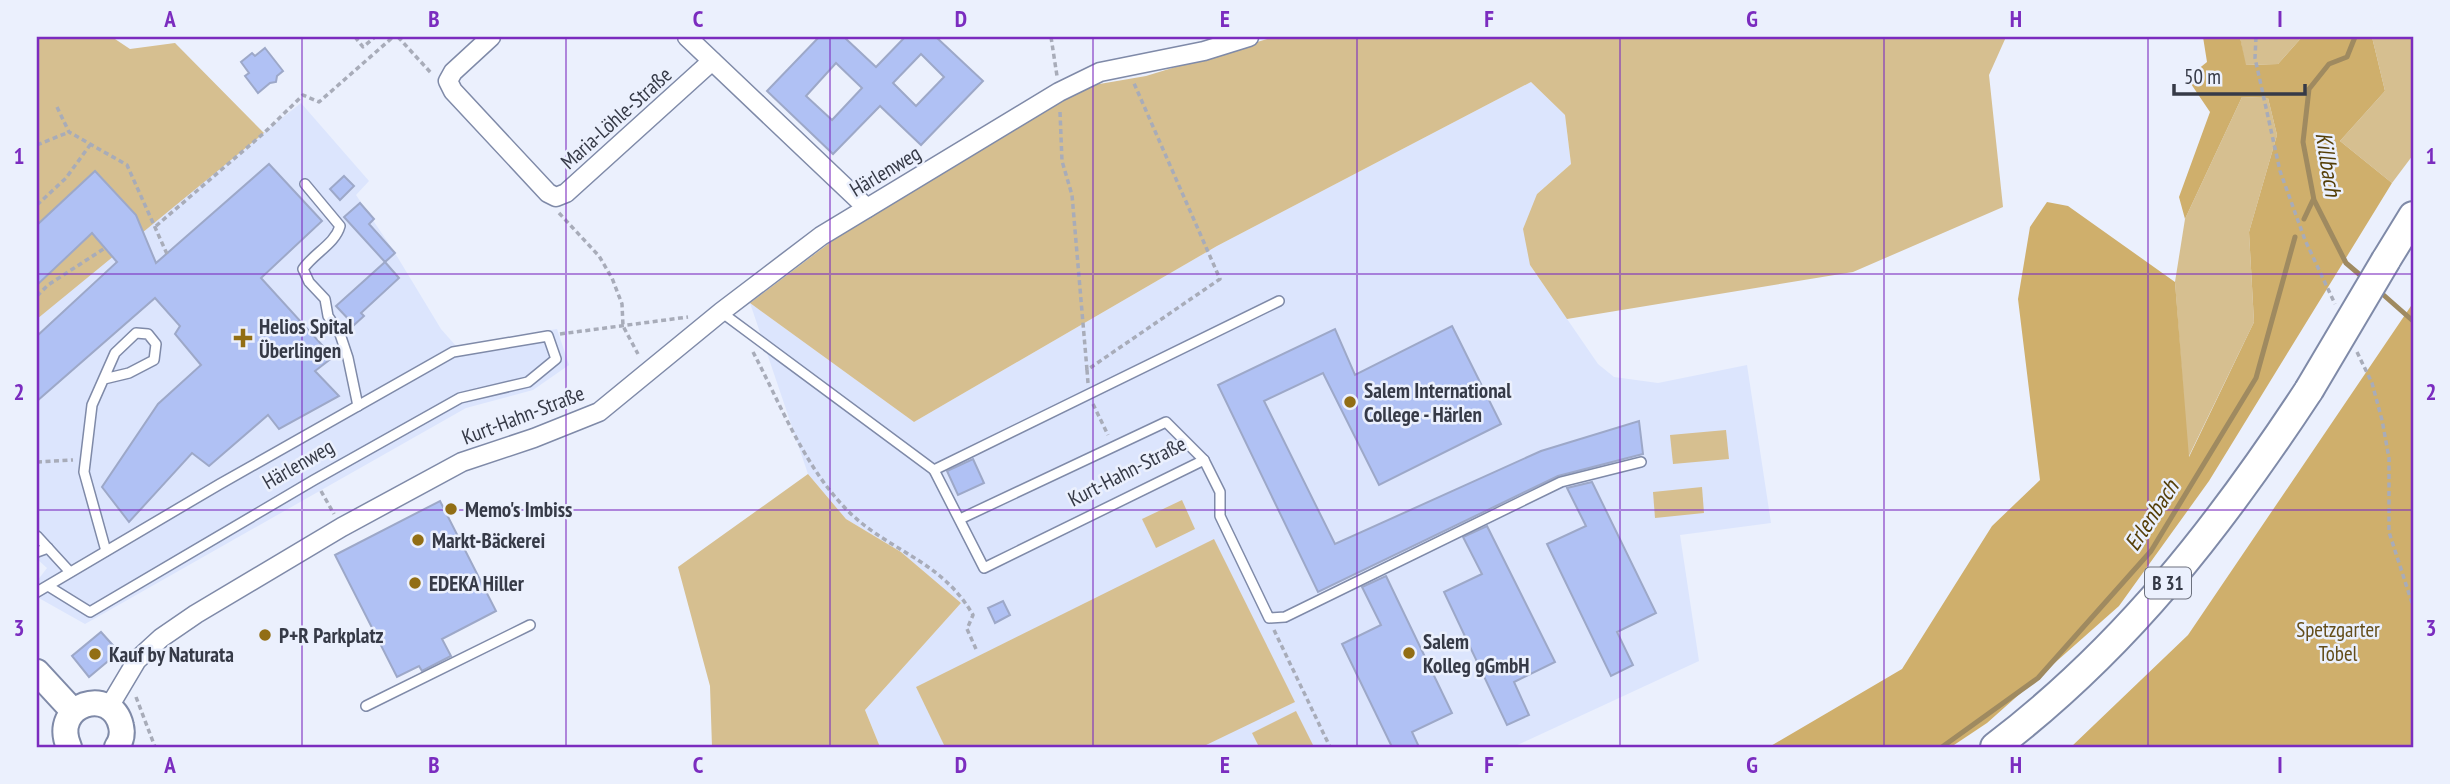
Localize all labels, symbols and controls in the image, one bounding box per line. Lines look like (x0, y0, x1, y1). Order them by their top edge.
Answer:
text: A (163, 4, 176, 33)
text: B (428, 4, 440, 33)
text: C (693, 4, 704, 33)
text: D (955, 4, 967, 33)
text: E (1220, 4, 1230, 33)
text: F (1484, 4, 1494, 33)
text: G (1746, 4, 1758, 33)
text: H (2010, 4, 2022, 33)
text: I (2277, 4, 2283, 33)
scale bar (2174, 52, 2305, 96)
street label: Maria-Löhle-Straße (555, 61, 677, 175)
text: 50 m (2184, 63, 2221, 90)
water label: Killbach (2310, 130, 2349, 200)
street label: Härlenweg (845, 139, 925, 203)
text: 1 (14, 141, 25, 170)
text: 1 (2426, 141, 2437, 170)
place label: Helios Spital Überlingen (259, 313, 354, 364)
marker: Helios Spital Überlingen (233, 328, 253, 348)
text: 2 (14, 377, 25, 406)
place label: Salem International College - Härlen (1364, 377, 1512, 428)
text: 2 (2426, 377, 2437, 406)
street label: Kurt-Hahn-Straße (458, 379, 588, 451)
marker: Salem International College - Härlen (1342, 394, 1358, 410)
street label: Kurt-Hahn-Straße (1064, 430, 1190, 512)
street label: Härlenweg (257, 433, 339, 495)
water label: Erlenbach (2117, 473, 2186, 556)
place label: Memo's Imbiss (465, 496, 572, 523)
marker: Memo's Imbiss (443, 501, 459, 517)
place label: Markt-Bäckerei (432, 527, 545, 554)
marker: Markt-Bäckerei (410, 532, 426, 548)
road number: B 31 (2145, 568, 2191, 598)
place label: EDEKA Hiller (429, 570, 525, 597)
marker: EDEKA Hiller (407, 575, 423, 591)
text: 3 (14, 613, 25, 642)
text: 3 (2426, 613, 2437, 642)
park label: Spetzgarter Tobel (2296, 616, 2380, 667)
place label: P+R Parkplatz (279, 622, 384, 649)
marker: P+R Parkplatz (257, 627, 273, 643)
place label: Salem Kolleg gGmbH (1423, 628, 1529, 679)
place label: Kauf by Naturata (109, 641, 234, 668)
marker: Salem Kolleg gGmbH (1401, 645, 1417, 661)
marker: Kauf by Naturata (87, 646, 103, 662)
text: A (163, 750, 176, 779)
text: B (428, 750, 440, 779)
text: C (693, 750, 704, 779)
text: D (955, 750, 967, 779)
text: E (1220, 750, 1230, 779)
text: F (1484, 750, 1494, 779)
text: G (1746, 750, 1758, 779)
text: H (2010, 750, 2022, 779)
text: I (2277, 750, 2283, 779)

